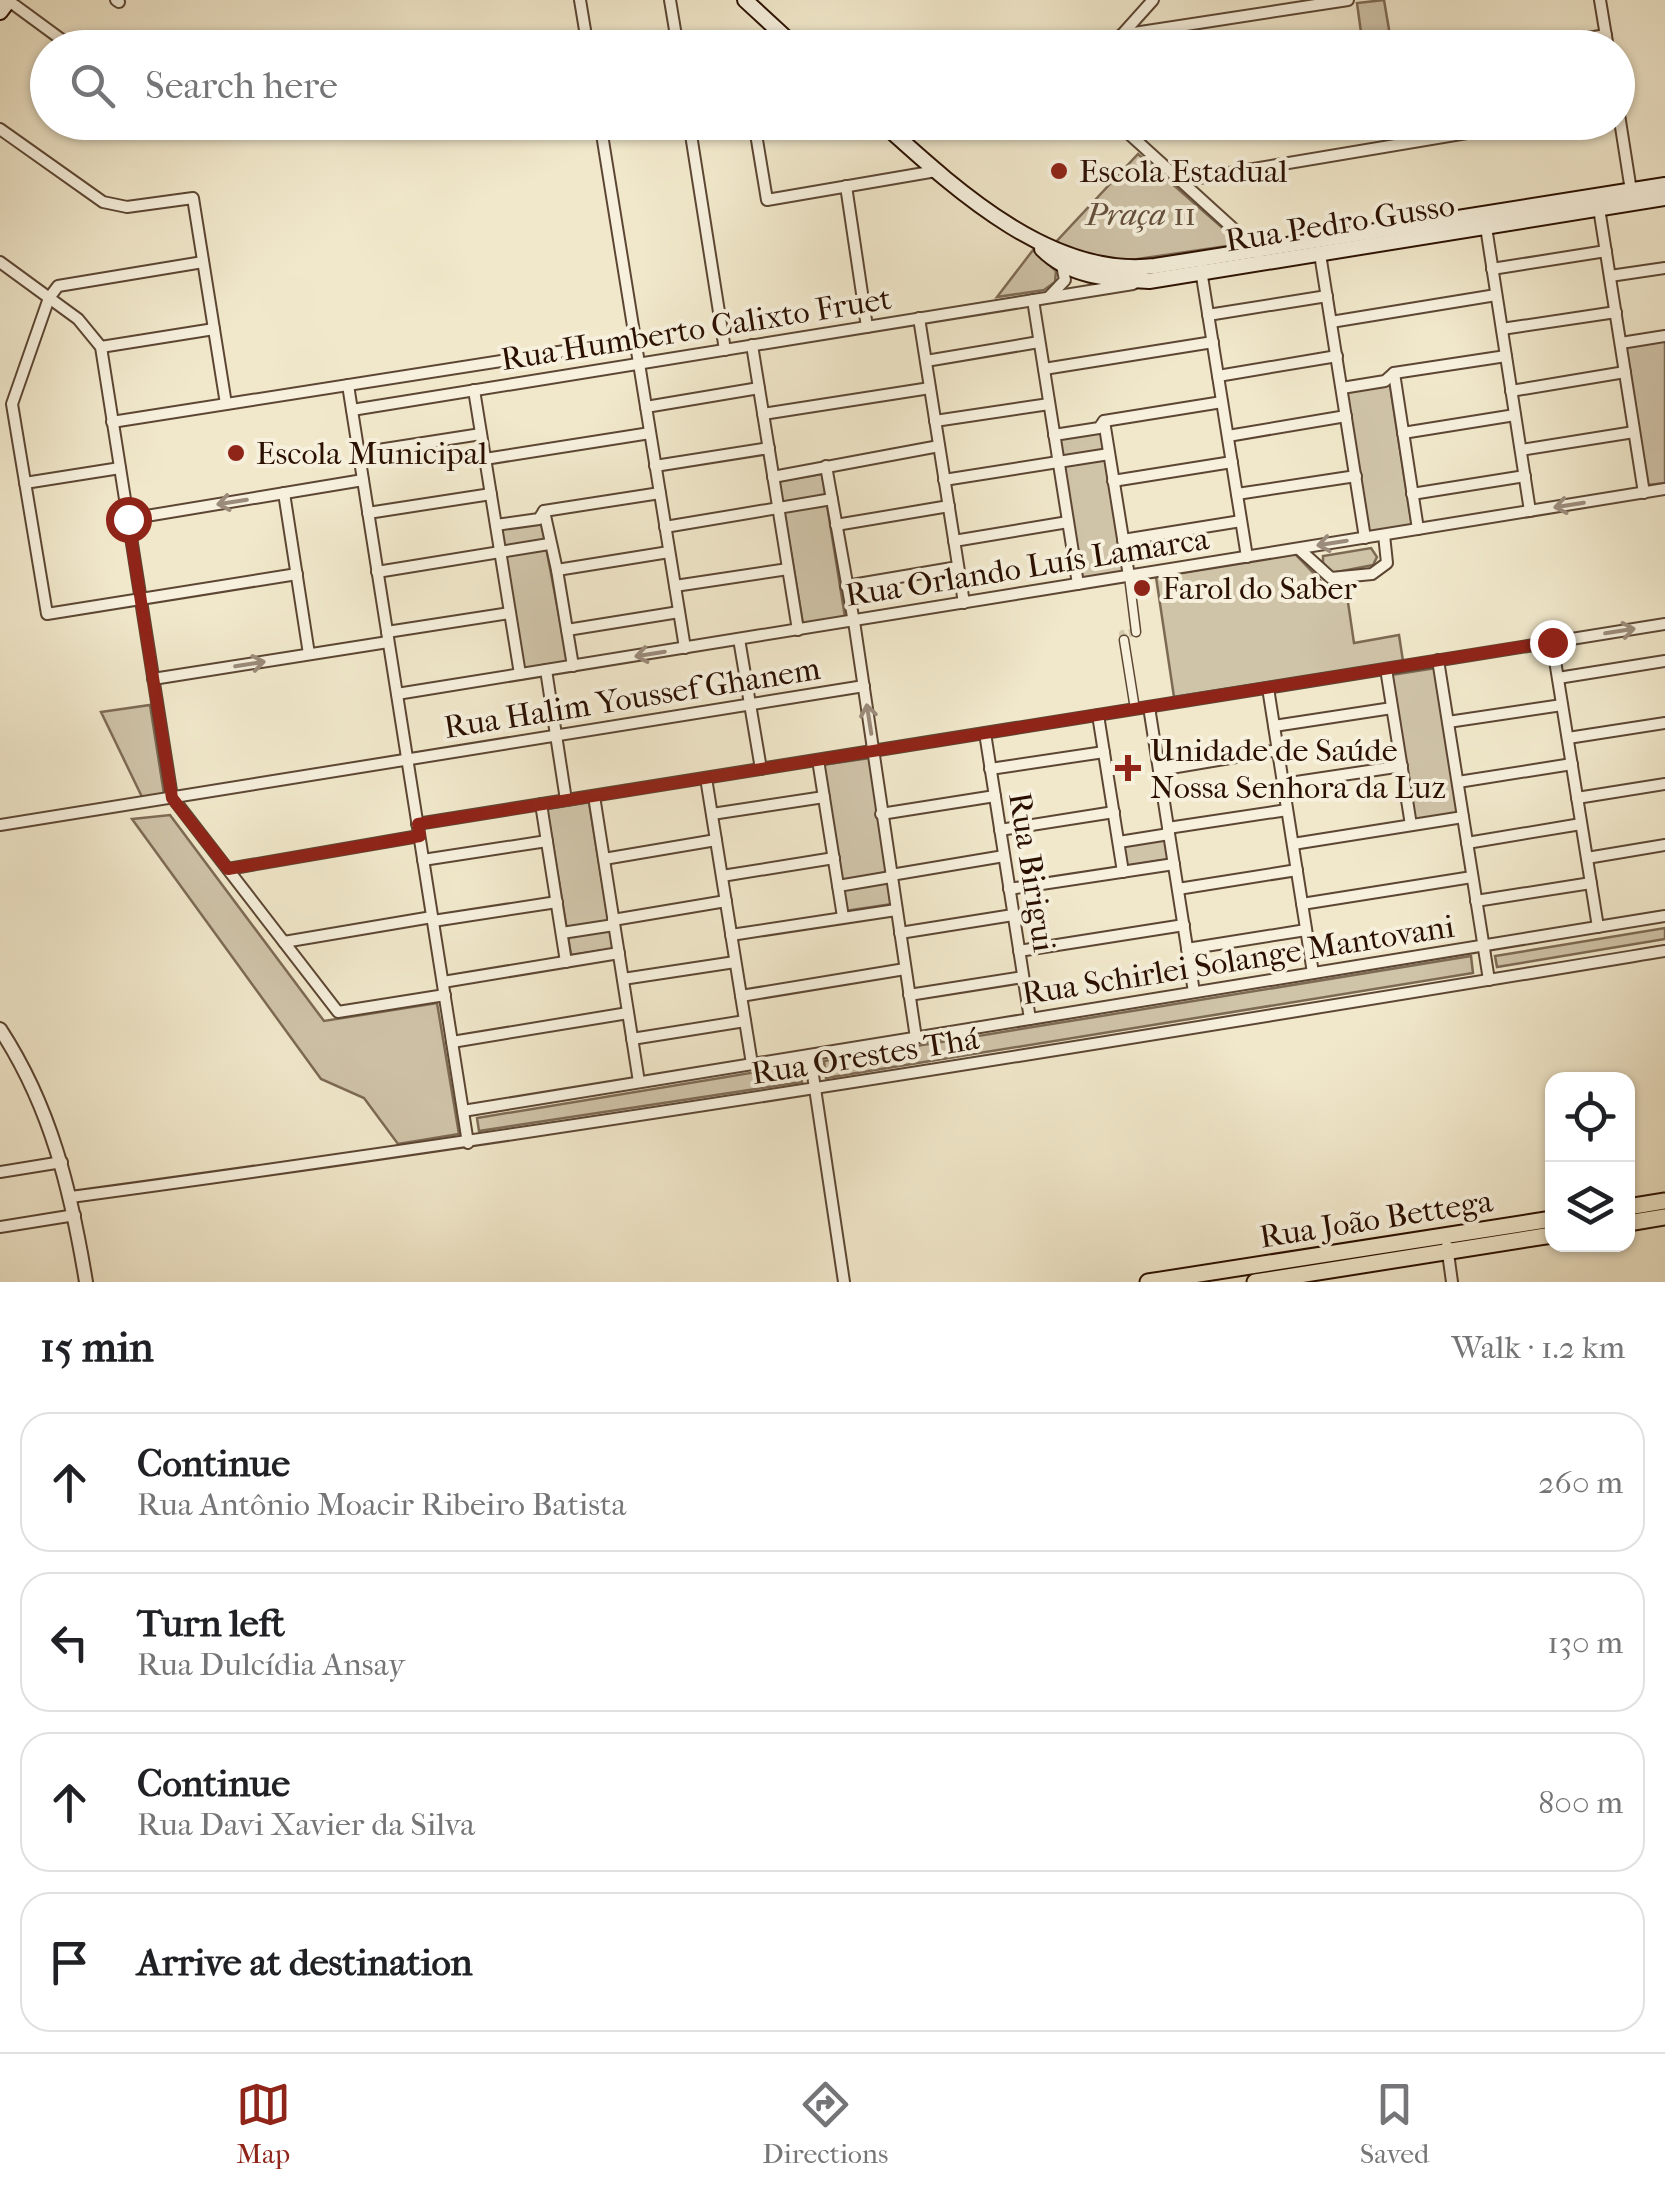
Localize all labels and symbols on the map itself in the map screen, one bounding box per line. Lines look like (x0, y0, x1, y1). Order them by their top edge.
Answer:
place label: Escola Estadual (1079, 153, 1288, 190)
marker: Escola Estadual (1048, 160, 1070, 182)
street label: Rua Pedro Gusso (1223, 187, 1457, 259)
park label: Praça 11 (1084, 196, 1196, 233)
street label: Rua Humberto Calixto Fruet (498, 280, 894, 378)
place label: Escola Municipal (256, 435, 488, 472)
marker: Escola Municipal (225, 442, 247, 464)
one-way arrow (216, 493, 249, 512)
one-way arrow (1553, 496, 1585, 515)
route start (106, 497, 152, 543)
street label: Rua Orlando Luís Lamarca (843, 520, 1212, 614)
one-way arrow (1316, 534, 1349, 553)
place label: Farol do Saber (1162, 570, 1357, 607)
marker: Farol do Saber (1131, 577, 1153, 599)
route end (1530, 620, 1576, 666)
one-way arrow (1603, 621, 1635, 640)
one-way arrow (634, 645, 666, 663)
street label: Rua Halim Youssef Ghanem (441, 650, 823, 746)
one-way arrow (233, 654, 265, 672)
one-way arrow (860, 703, 878, 736)
place label: Unidade de Saúde Nossa Senhora da Luz (1150, 732, 1446, 806)
marker: Unidade de Saúde Nossa Senhora da Luz (1115, 755, 1141, 781)
street label: Rua Birigui (1001, 790, 1063, 955)
street label: Rua Schirlei Solange Mantovani (1019, 907, 1457, 1012)
street label: Rua Orestes Thá (749, 1020, 983, 1092)
street label: Rua João Bettega (1257, 1182, 1496, 1256)

